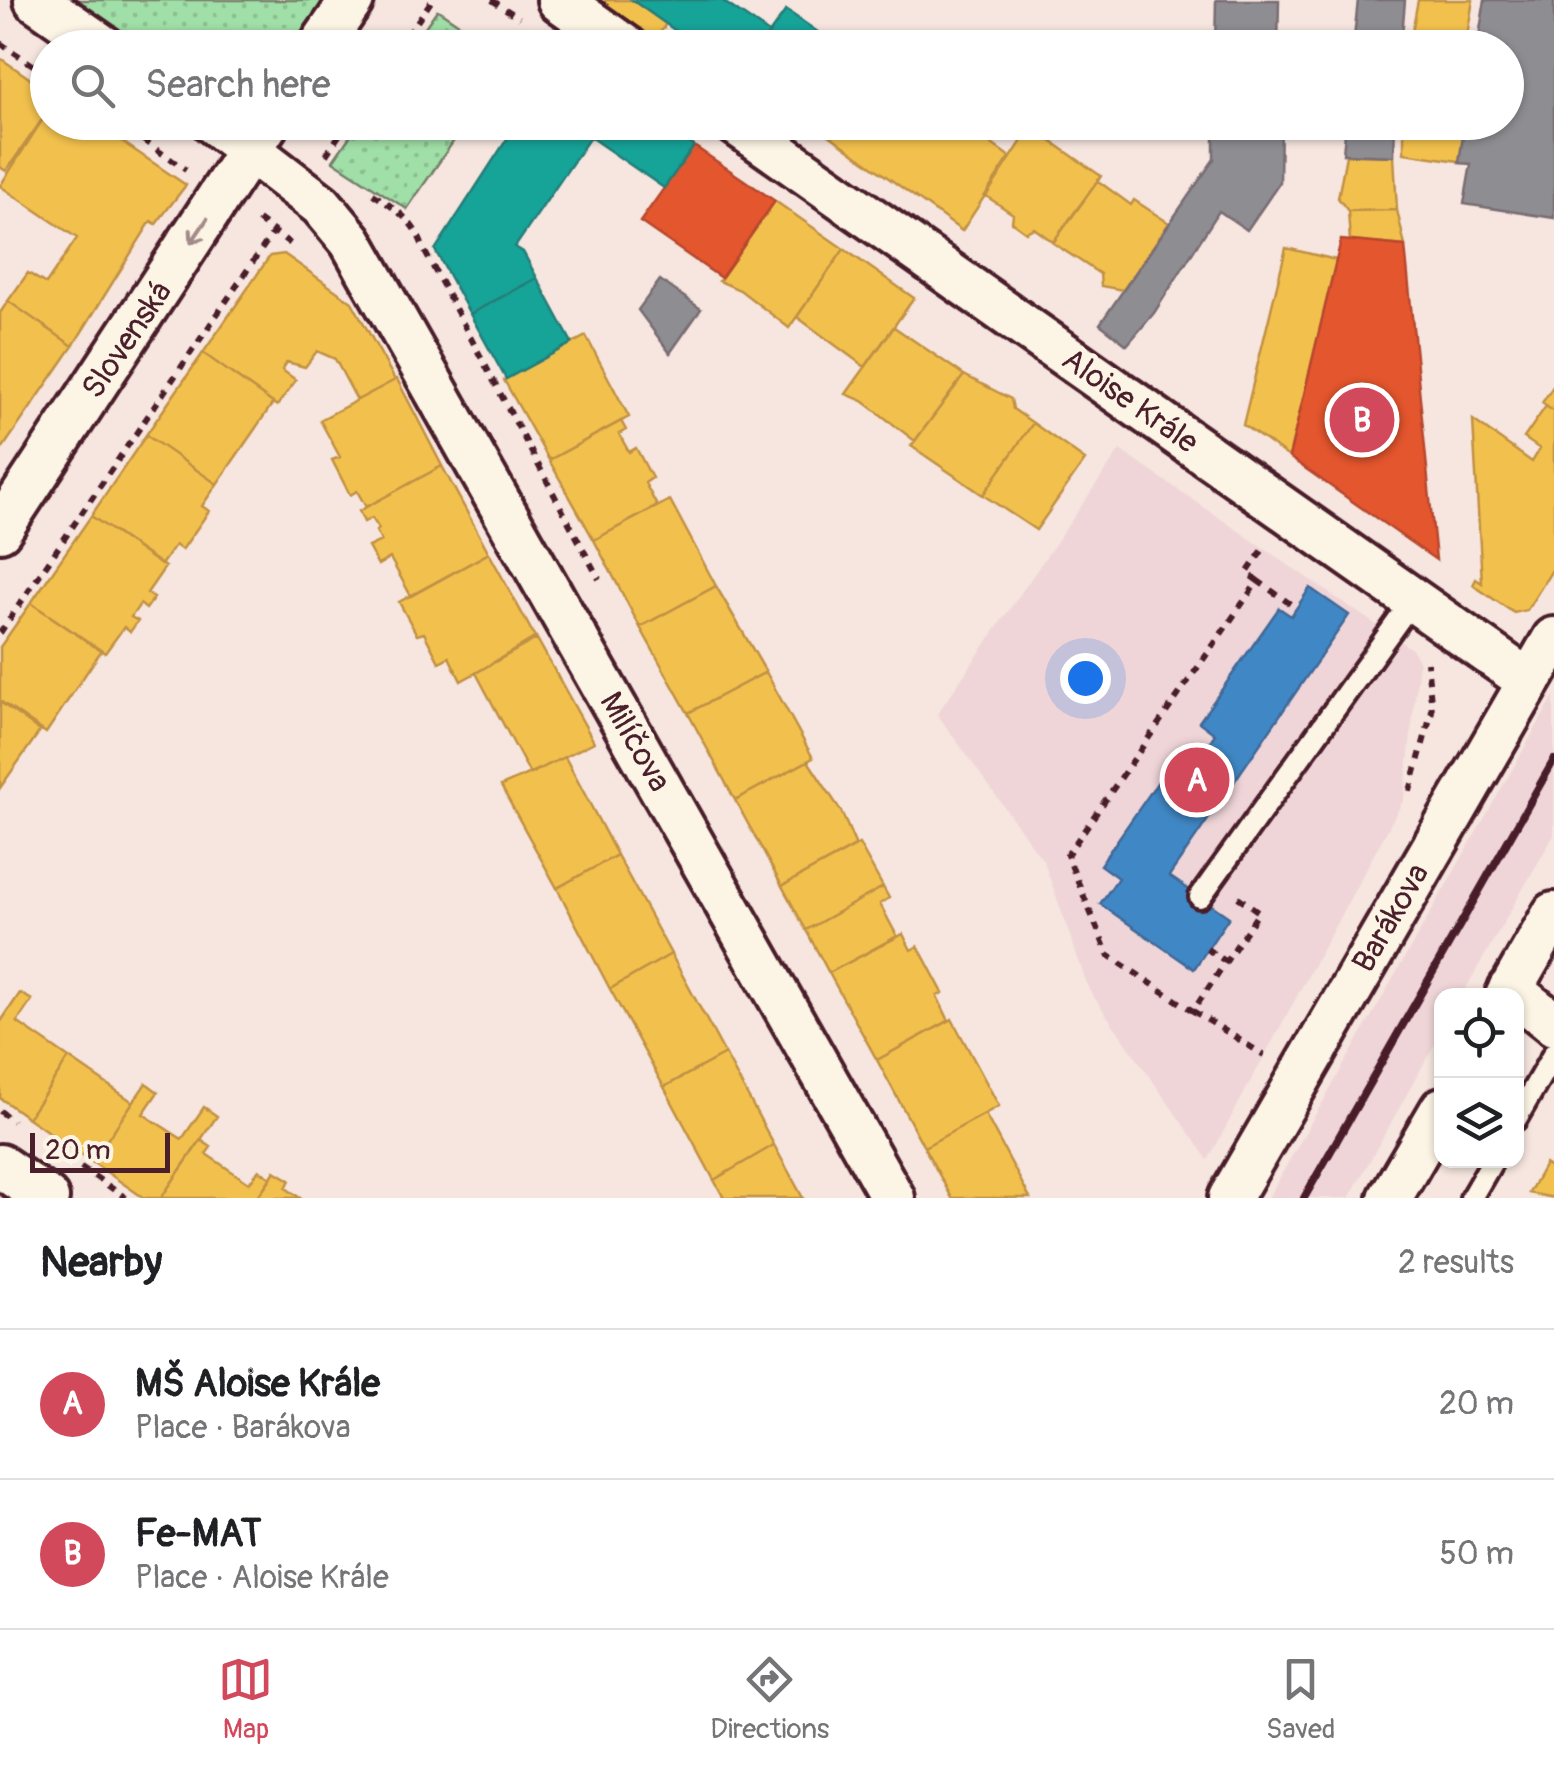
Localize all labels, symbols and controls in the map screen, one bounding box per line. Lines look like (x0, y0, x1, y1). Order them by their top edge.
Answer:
search box (30, 30, 1524, 140)
icon: search (65, 58, 120, 113)
text: Search here (145, 61, 331, 109)
one-way arrow (189, 217, 210, 245)
street label: Slovenská (73, 274, 181, 406)
street label: Aloise Krále (1054, 339, 1206, 463)
pin: B (1330, 382, 1394, 458)
your location (1060, 653, 1111, 704)
street label: Milíčova (591, 685, 679, 799)
pin: A (1164, 742, 1230, 818)
street label: Barákova (1344, 856, 1438, 980)
map controls (1434, 988, 1524, 1168)
button: locate (1434, 988, 1524, 1078)
button: layers (1434, 1078, 1524, 1168)
scale bar (30, 1128, 170, 1172)
text: 20 m (45, 1133, 111, 1168)
text: Nearby (40, 1237, 162, 1289)
text: 2 results (1398, 1243, 1514, 1283)
text: MŠ Aloise Krále (135, 1360, 380, 1408)
text: A (62, 1384, 83, 1424)
text: 20 m (1439, 1384, 1514, 1424)
text: Place · Barákova (135, 1408, 351, 1448)
text: Fe-MAT (135, 1510, 262, 1558)
text: B (63, 1534, 82, 1574)
text: 50 m (1439, 1534, 1514, 1574)
text: Place · Aloise Krále (135, 1558, 389, 1598)
tab: Map (218, 1652, 273, 1747)
tab: Directions (710, 1652, 829, 1747)
tab: Saved (1266, 1652, 1336, 1747)

